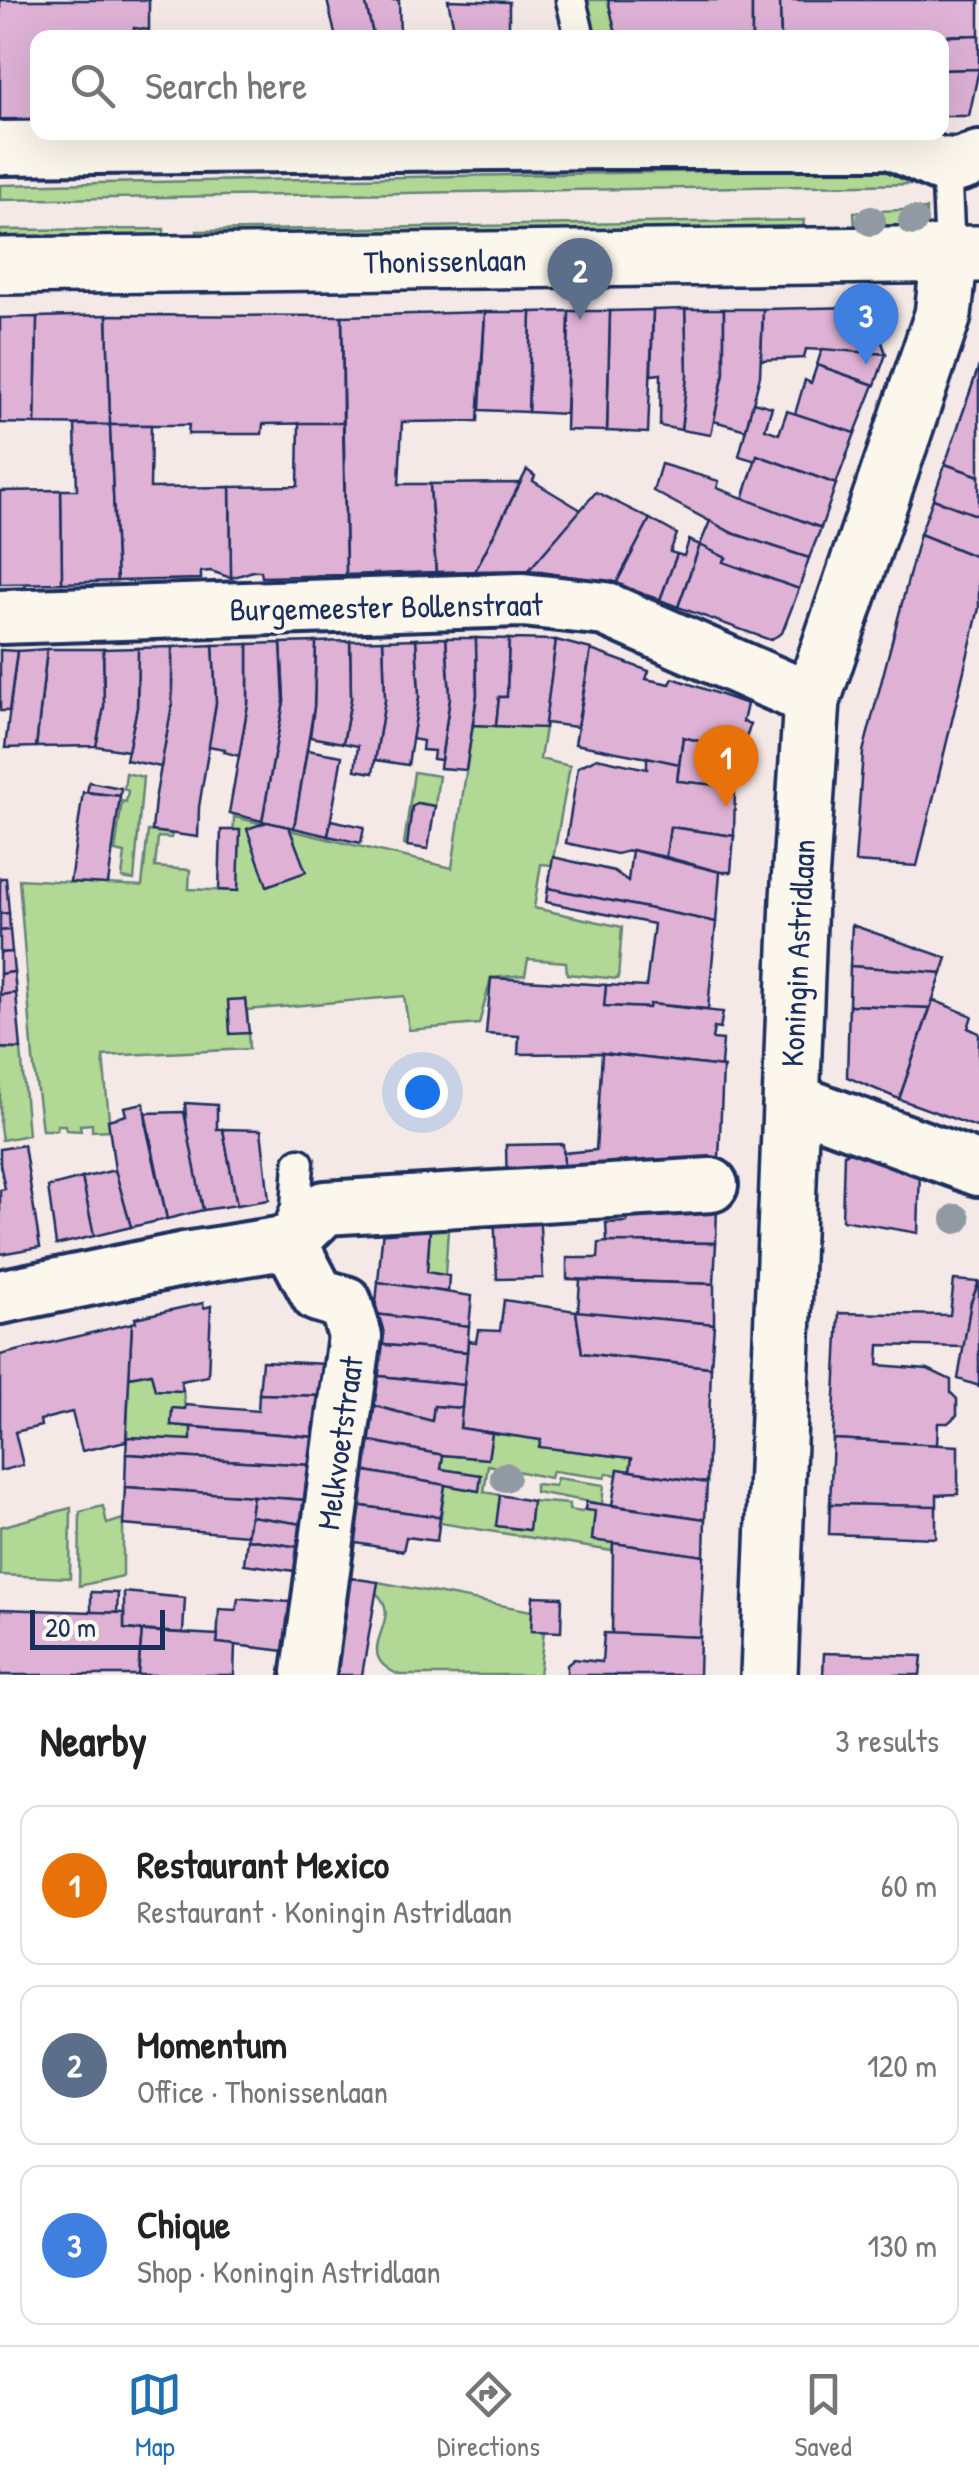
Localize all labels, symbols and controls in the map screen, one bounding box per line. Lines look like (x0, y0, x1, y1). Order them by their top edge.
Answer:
search box (30, 30, 949, 140)
icon: search (65, 58, 120, 113)
text: Search here (145, 59, 307, 111)
street label: Thonissenlaan (363, 238, 527, 283)
pin: 2 (548, 238, 612, 320)
pin: 3 (834, 282, 898, 365)
street label: Burgemeester Bollenstraat (229, 582, 544, 631)
pin: 1 (694, 724, 758, 807)
street label: Koningin Astridlaan (770, 838, 825, 1068)
your location (397, 1067, 448, 1118)
street label: Melkvoetstraat (306, 1352, 373, 1532)
scale bar (30, 1605, 165, 1650)
text: 20 m (45, 1608, 96, 1646)
text: Nearby (40, 1712, 147, 1769)
text: 3 results (835, 1719, 939, 1762)
text: Restaurant Mexico (137, 1838, 389, 1890)
text: 1 (69, 1864, 80, 1907)
text: 60 m (881, 1864, 937, 1907)
text: Restaurant · Koningin Astridlaan (137, 1890, 512, 1933)
text: Momentum (137, 2018, 287, 2070)
text: 2 (67, 2044, 82, 2087)
text: 120 m (867, 2044, 937, 2087)
text: Office · Thonissenlaan (137, 2070, 388, 2113)
text: Chique (137, 2198, 230, 2250)
text: 3 (67, 2224, 82, 2267)
text: 130 m (868, 2224, 937, 2267)
text: Shop · Koningin Astridlaan (137, 2250, 441, 2293)
tab: Map (127, 2367, 182, 2465)
tab: Directions (437, 2367, 540, 2465)
tab: Saved (795, 2367, 852, 2465)

